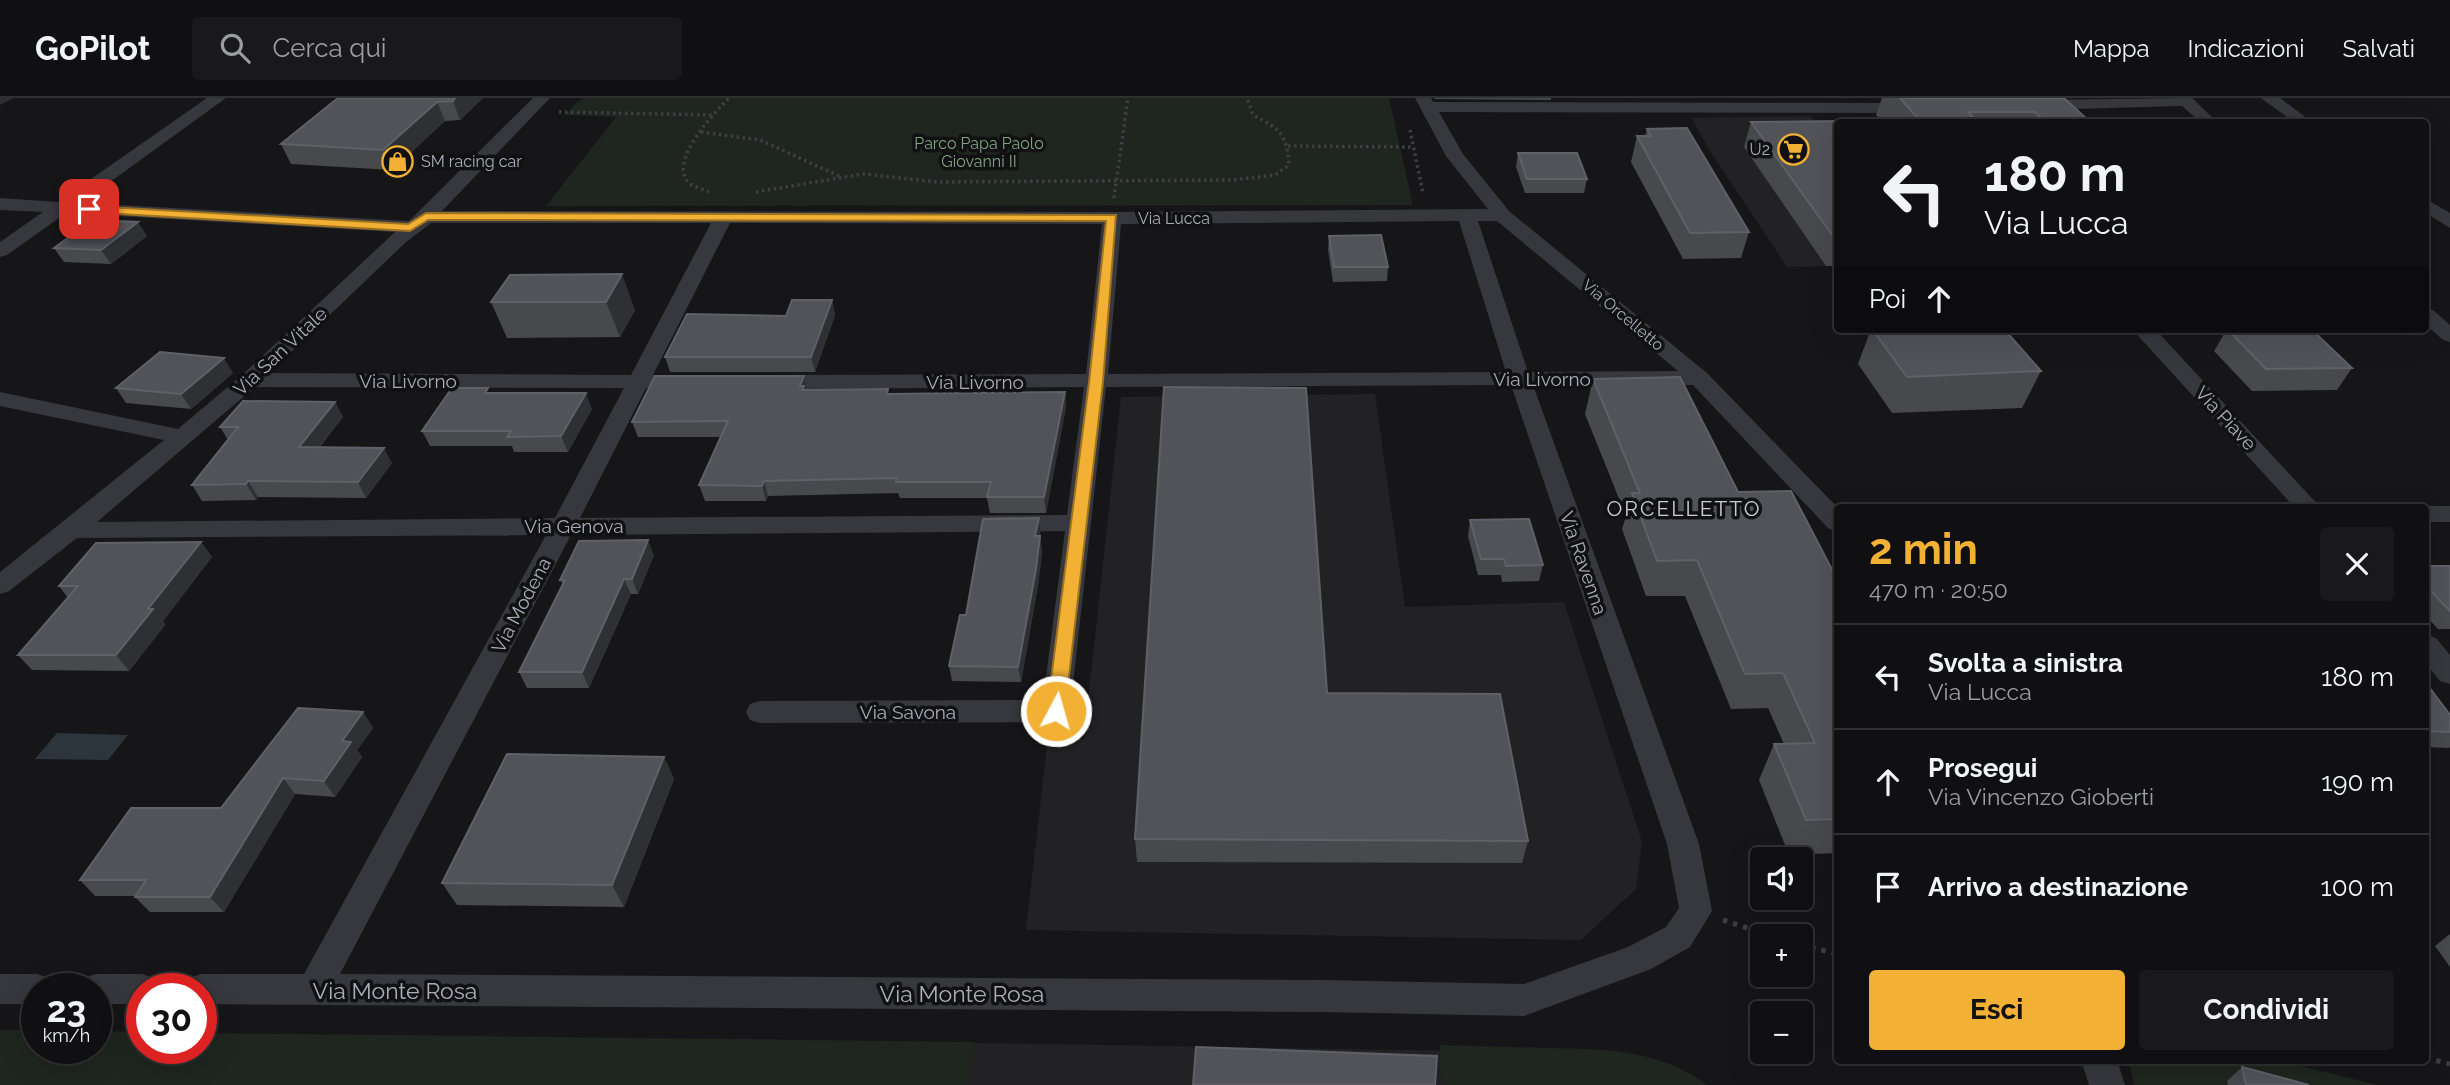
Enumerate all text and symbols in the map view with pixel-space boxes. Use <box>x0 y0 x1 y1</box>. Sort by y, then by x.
search box <box>192 17 682 80</box>
text: GoPilot <box>35 29 150 68</box>
icon: search <box>216 29 254 67</box>
text: Cerca qui <box>272 33 387 63</box>
text: Mappa <box>2073 34 2150 63</box>
text: Indicazioni <box>2188 34 2305 63</box>
text: Salvati <box>2343 34 2415 63</box>
supermarket icon: U2 <box>1776 132 1810 166</box>
park label: Parco Papa Paolo Giovanni II <box>914 134 1044 171</box>
place label: U2 <box>1750 140 1770 159</box>
shop icon: SM racing car <box>381 144 415 178</box>
text: 180 m <box>1984 145 2125 202</box>
icon: left <box>1869 147 1960 238</box>
place label: SM racing car <box>421 152 522 171</box>
pin <box>59 179 119 239</box>
icon: arrive <box>70 190 108 228</box>
text: Via Lucca <box>1984 204 2128 241</box>
street label: Via Lucca <box>1138 209 1210 228</box>
street label: Via Orcelletto <box>1578 275 1668 355</box>
icon: ahead <box>1920 280 1958 318</box>
text: Poi <box>1869 284 1906 314</box>
street label: Via San Vitale <box>229 302 331 400</box>
street label: Via Livorno <box>1493 368 1591 390</box>
street label: Via Livorno <box>359 370 457 392</box>
street label: Via Livorno <box>926 371 1024 393</box>
street label: Via Piave <box>2191 382 2261 454</box>
district label: ORCELLETTO <box>1607 496 1761 521</box>
street label: Via Ravenna <box>1556 508 1612 618</box>
street label: Via Genova <box>524 515 624 537</box>
text: 2 min <box>1869 525 1978 574</box>
button: close <box>2320 527 2394 601</box>
street label: Via Modena <box>487 554 555 656</box>
text: 470 m · 20:50 <box>1869 576 2008 603</box>
text: Svolta a sinistra <box>1928 648 2123 678</box>
icon: left <box>1869 658 1907 696</box>
text: 180 m <box>2321 662 2394 692</box>
position arrow <box>1019 674 1093 748</box>
text: Via Lucca <box>1928 678 2032 705</box>
street label: Via Savona <box>860 701 956 723</box>
text: Prosegui <box>1928 753 2037 783</box>
icon: ahead <box>1869 763 1907 801</box>
text: 190 m <box>2321 767 2394 797</box>
text: Via Vincenzo Gioberti <box>1928 783 2154 810</box>
map controls <box>1750 847 1813 1064</box>
button: sound <box>1750 847 1813 910</box>
icon: arrive <box>1869 868 1907 906</box>
text: Arrivo a destinazione <box>1928 872 2188 902</box>
text: 100 m <box>2321 872 2394 902</box>
button: + <box>1750 924 1813 987</box>
button: Esci <box>1869 970 2125 1050</box>
button: Condividi <box>2139 970 2394 1050</box>
speed limit sign: 30 <box>126 973 217 1064</box>
street label: Via Monte Rosa <box>313 977 477 1004</box>
street label: Via Monte Rosa <box>880 980 1044 1007</box>
text: 23 <box>47 989 86 1030</box>
button: − <box>1750 1001 1813 1064</box>
text: km/h <box>43 1025 90 1046</box>

